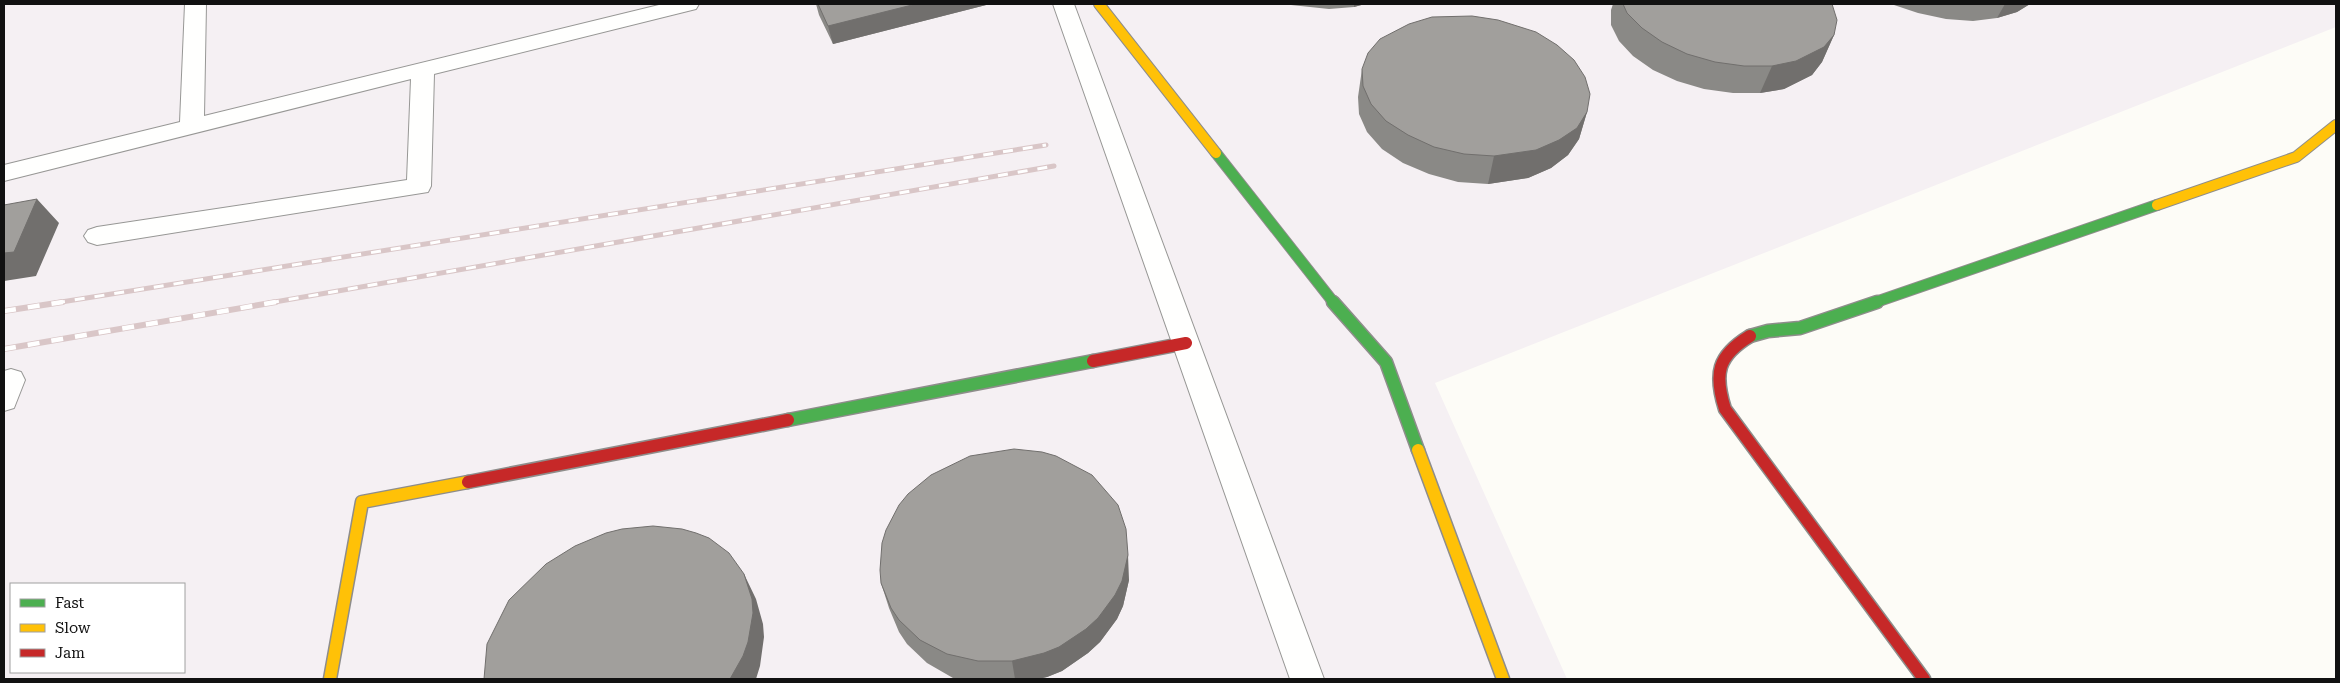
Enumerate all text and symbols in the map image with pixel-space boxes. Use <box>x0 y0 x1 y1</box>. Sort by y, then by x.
legend <box>10 583 185 673</box>
text: Fast <box>55 594 85 612</box>
text: Slow <box>55 619 91 637</box>
text: Jam <box>55 644 85 662</box>

